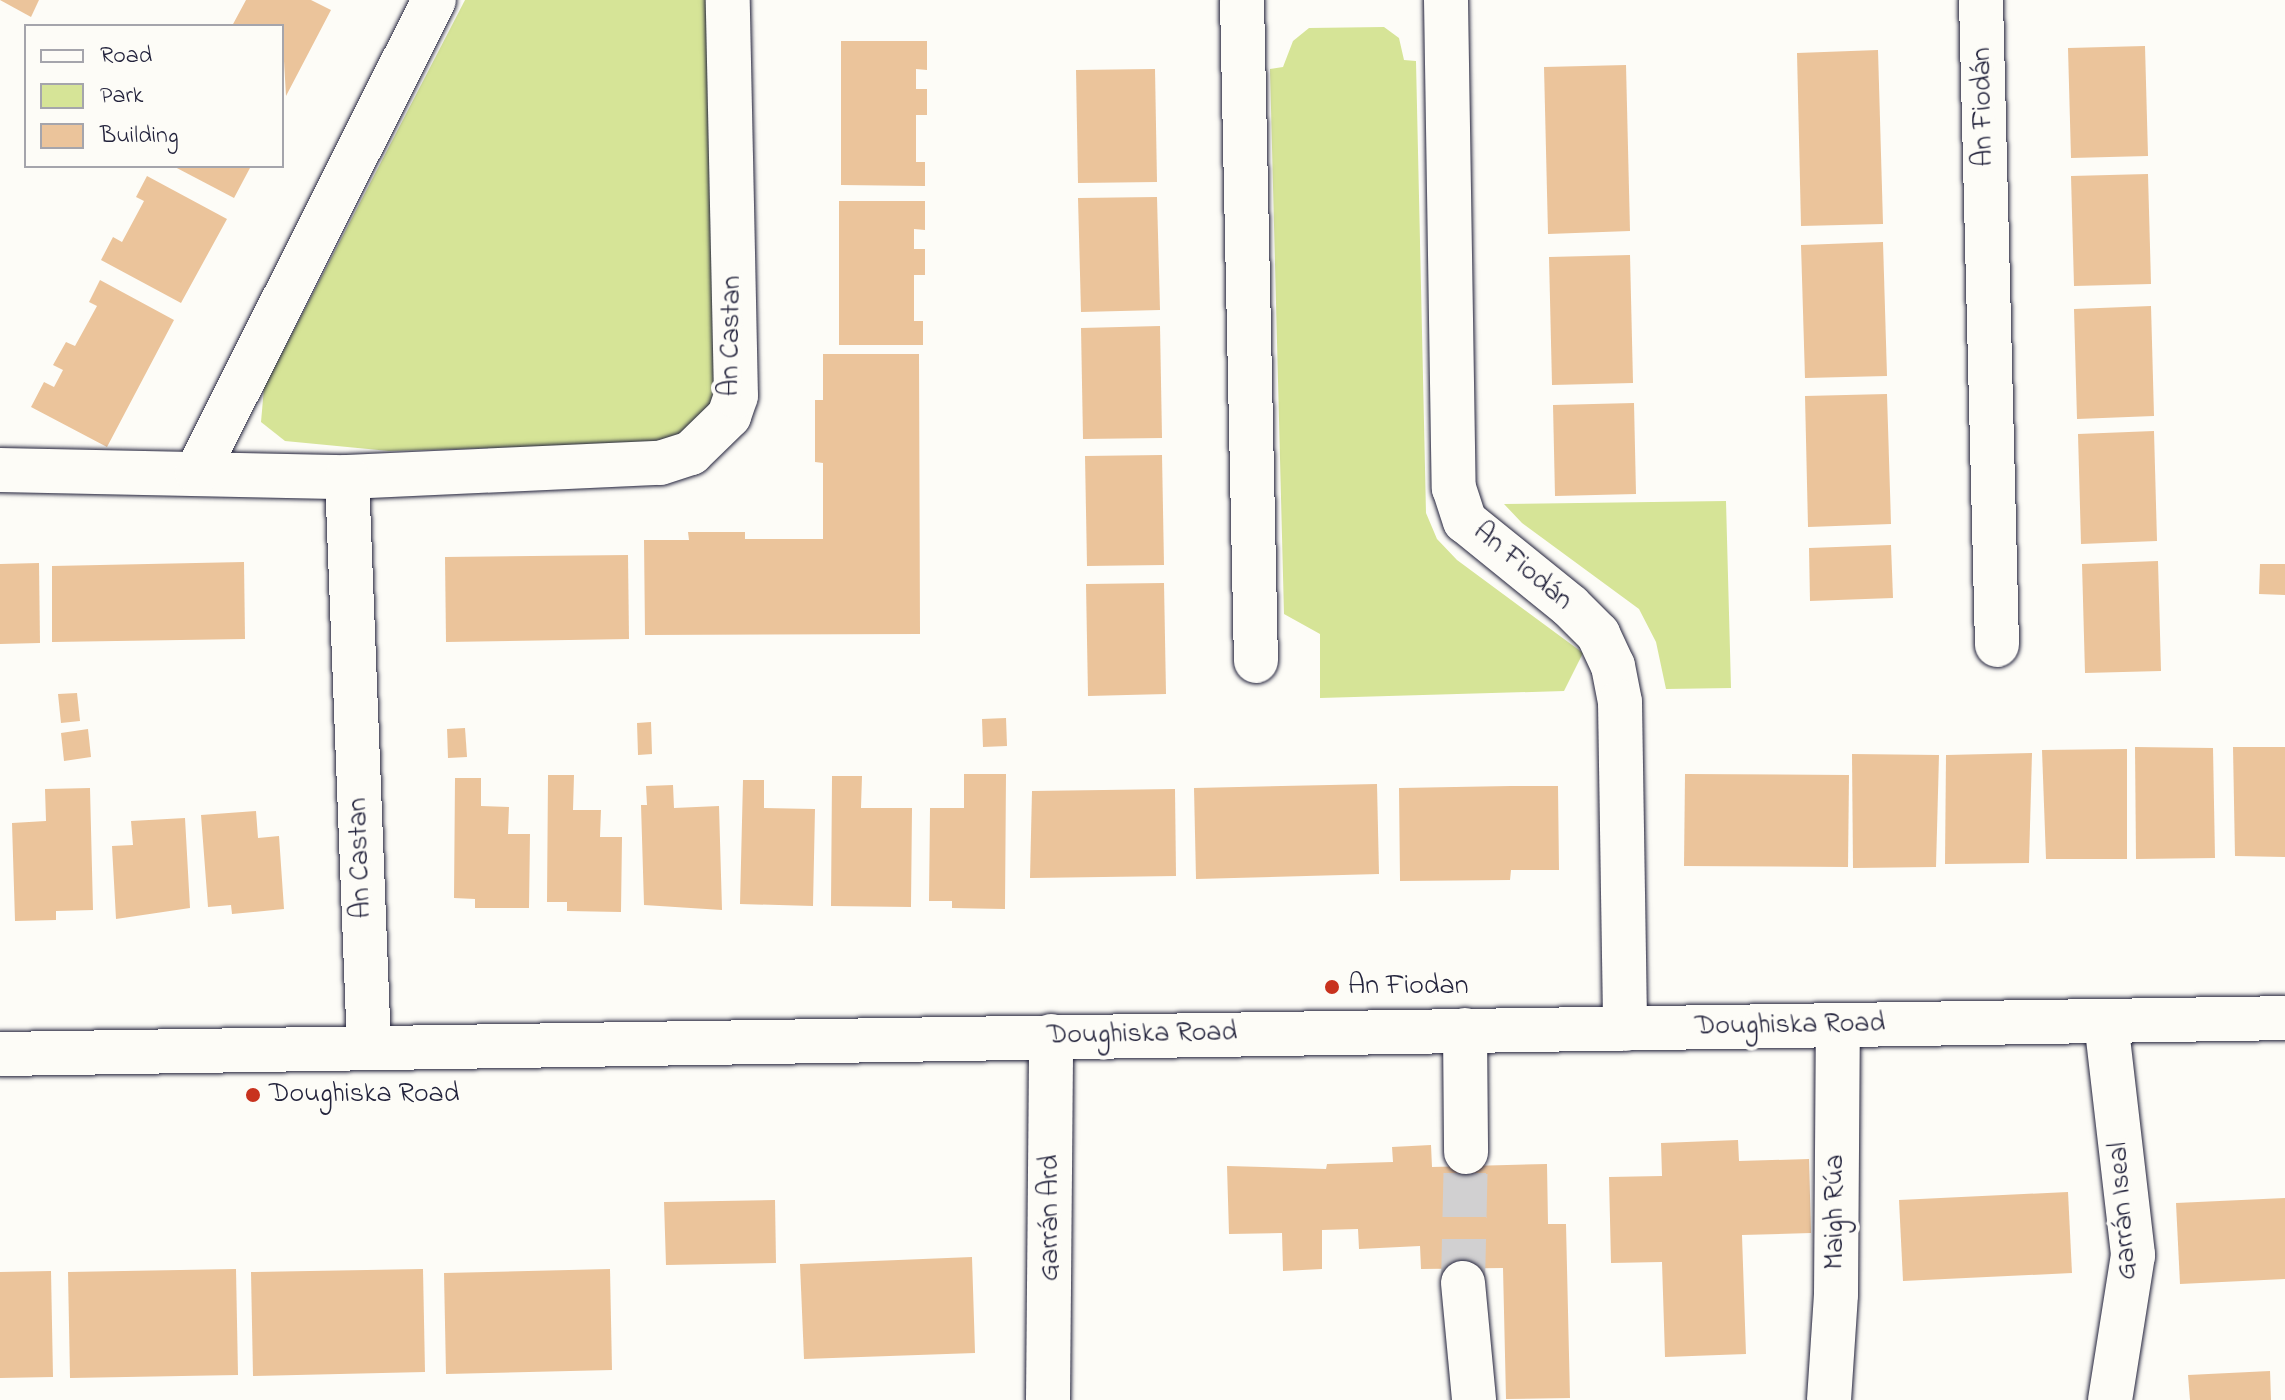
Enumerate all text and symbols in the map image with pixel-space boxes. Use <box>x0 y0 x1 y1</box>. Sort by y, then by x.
legend <box>24 24 284 168</box>
text: Road <box>100 39 152 74</box>
street label: An Fiodán <box>1966 47 2002 167</box>
text: Park <box>100 79 143 114</box>
text: Building <box>100 119 179 154</box>
street label: An Castan <box>714 275 750 397</box>
street label: An Fiodán <box>1465 516 1579 618</box>
street label: An Castan <box>342 797 380 919</box>
place label: An Fiodan <box>1348 970 1468 1004</box>
marker: An Fiodan <box>1323 978 1341 996</box>
street label: Doughiska Road <box>1695 1008 1885 1044</box>
street label: Doughiska Road <box>1047 1017 1237 1053</box>
place label: Doughiska Road <box>269 1078 459 1112</box>
marker: Doughiska Road <box>244 1086 262 1104</box>
street label: Garrán Iseal <box>2102 1141 2146 1281</box>
street label: Maigh Rúa <box>1819 1154 1853 1270</box>
street label: Garrán Ard <box>1034 1155 1068 1281</box>

